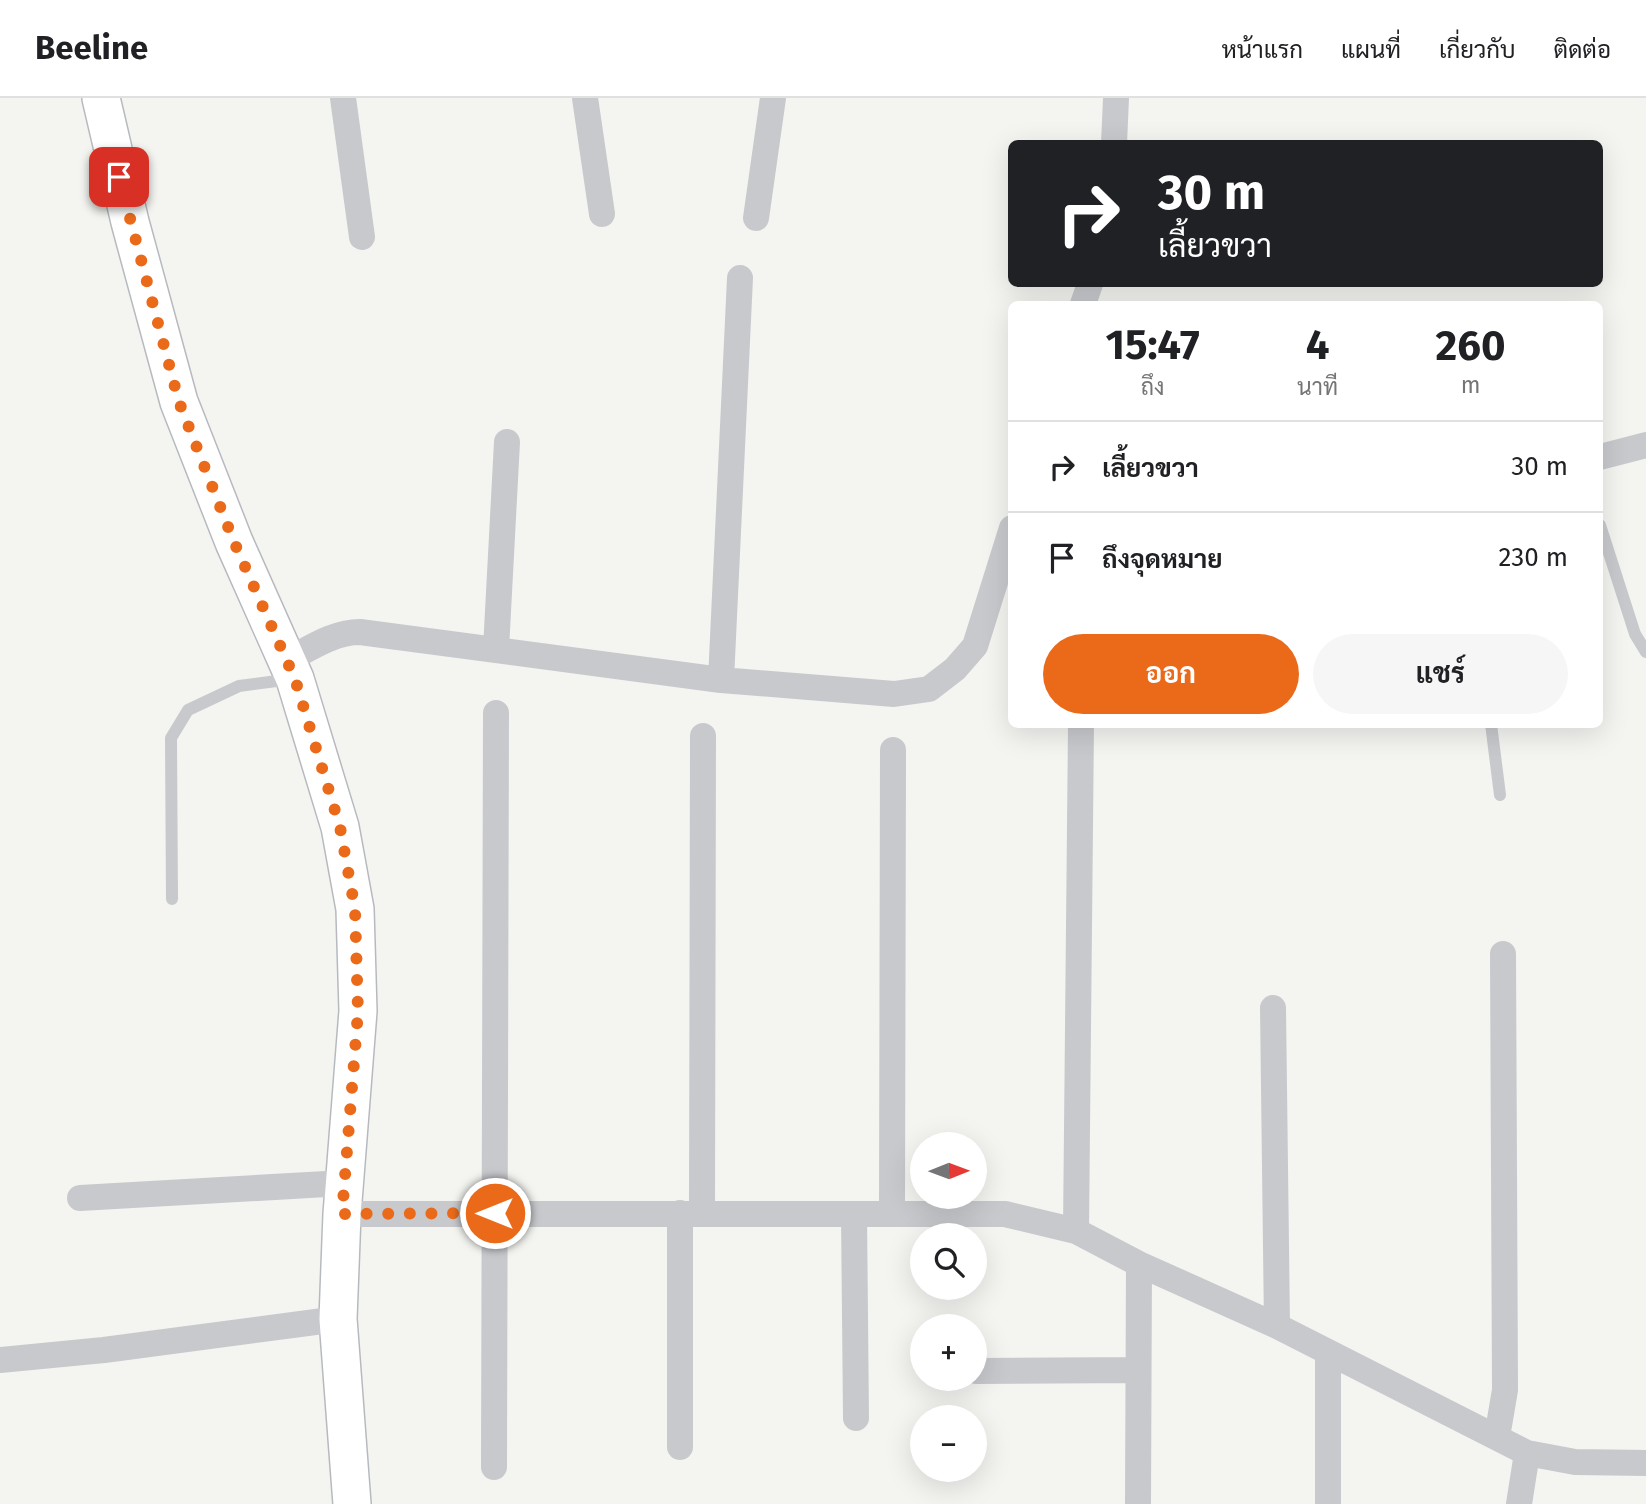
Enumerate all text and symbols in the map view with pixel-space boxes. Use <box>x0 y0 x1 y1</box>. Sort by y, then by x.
text: Beeline <box>35 28 148 68</box>
text: หน้าแรก <box>1222 36 1303 64</box>
text: แผนที่ <box>1341 36 1401 64</box>
text: เกี่ยวกับ <box>1439 36 1516 64</box>
text: ติดต่อ <box>1554 36 1611 64</box>
pin <box>89 147 149 207</box>
icon: arrive <box>100 158 138 196</box>
text: 30 m <box>1158 163 1265 222</box>
icon: right <box>1043 168 1134 259</box>
text: เลี้ยวขวา <box>1158 227 1272 265</box>
text: 15:47 <box>1106 320 1200 370</box>
text: 4 <box>1306 320 1329 370</box>
text: 260 <box>1436 321 1506 371</box>
text: m <box>1461 371 1480 399</box>
text: ถึง <box>1141 373 1164 401</box>
text: นาที <box>1297 373 1338 401</box>
icon: right <box>1043 448 1081 486</box>
text: 30 m <box>1511 451 1568 482</box>
text: เลี้ยวขวา <box>1102 453 1199 484</box>
icon: arrive <box>1043 539 1081 577</box>
text: 230 m <box>1499 542 1568 573</box>
text: ถึงจุดหมาย <box>1102 544 1223 575</box>
button: ออก <box>1043 634 1299 714</box>
button: แชร์ <box>1313 634 1568 714</box>
north arrow <box>910 1132 987 1209</box>
map controls <box>910 1132 987 1482</box>
position arrow <box>458 1176 532 1250</box>
button: search <box>910 1223 987 1300</box>
button: + <box>910 1314 987 1391</box>
button: − <box>910 1405 987 1482</box>

